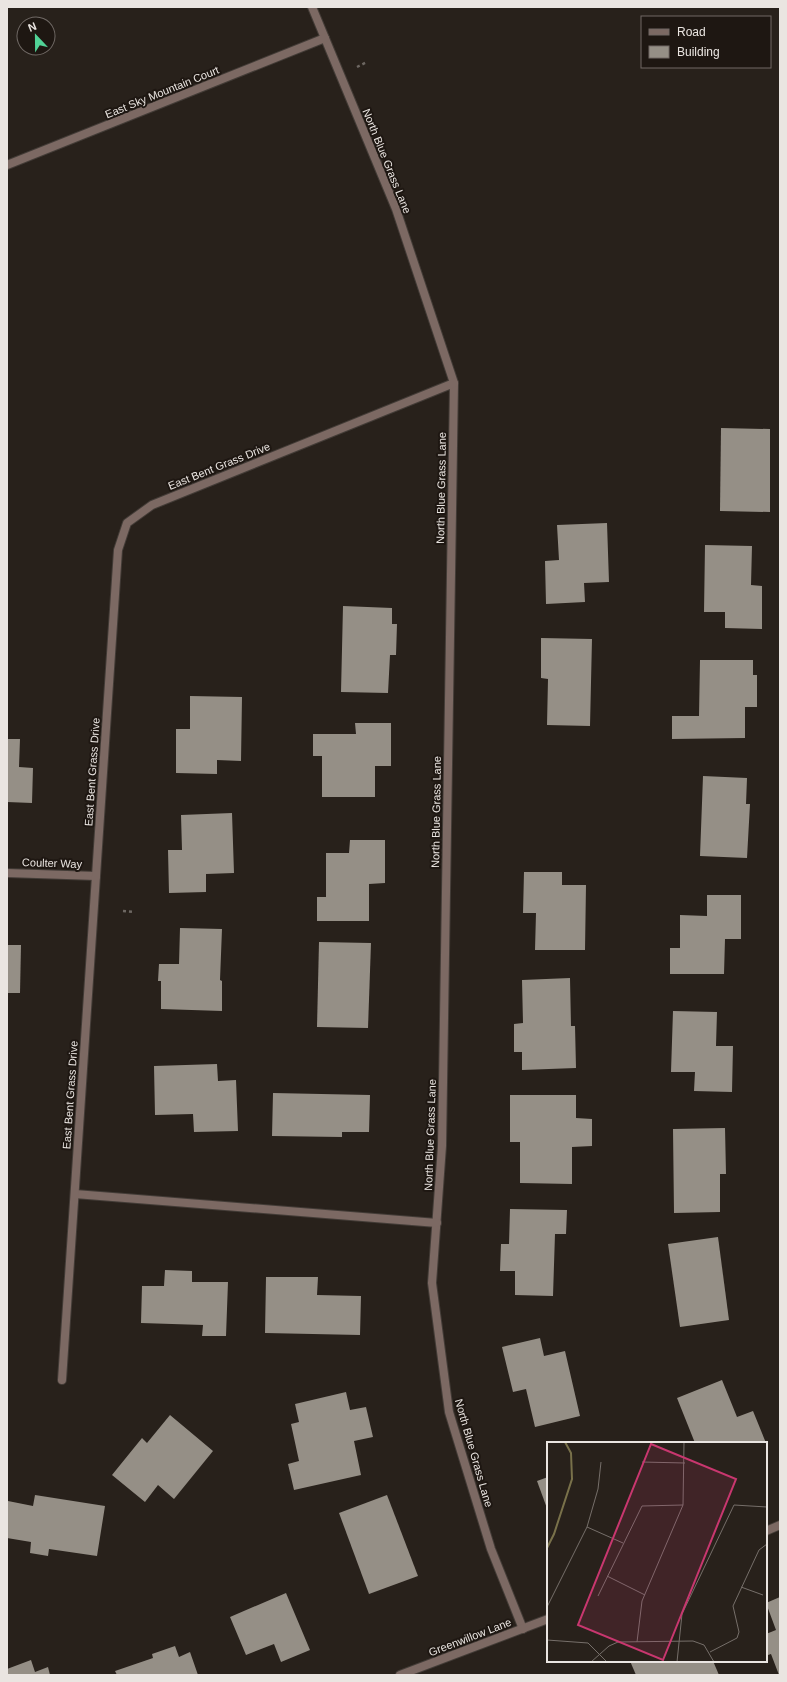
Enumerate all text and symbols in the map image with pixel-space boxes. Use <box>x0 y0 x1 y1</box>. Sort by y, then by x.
north arrow <box>16 16 56 56</box>
legend <box>641 16 771 68</box>
text: N <box>26 20 38 34</box>
text: Road <box>677 25 706 39</box>
text: Building <box>677 45 720 59</box>
street label: East Sky Mountain Court <box>103 64 221 120</box>
street label: North Blue Grass Lane <box>360 107 414 215</box>
street label: North Blue Grass Lane <box>434 432 448 544</box>
street label: East Bent Grass Drive <box>166 440 272 492</box>
street label: East Bent Grass Drive <box>82 717 102 827</box>
street label: North Blue Grass Lane <box>429 756 443 868</box>
street label: Coulter Way <box>22 856 83 870</box>
street label: East Bent Grass Drive <box>60 1040 80 1150</box>
street label: North Blue Grass Lane <box>422 1079 438 1191</box>
street label: North Blue Grass Lane <box>453 1398 495 1508</box>
inset map <box>547 1442 767 1662</box>
street label: Greenwillow Lane <box>427 1616 513 1658</box>

